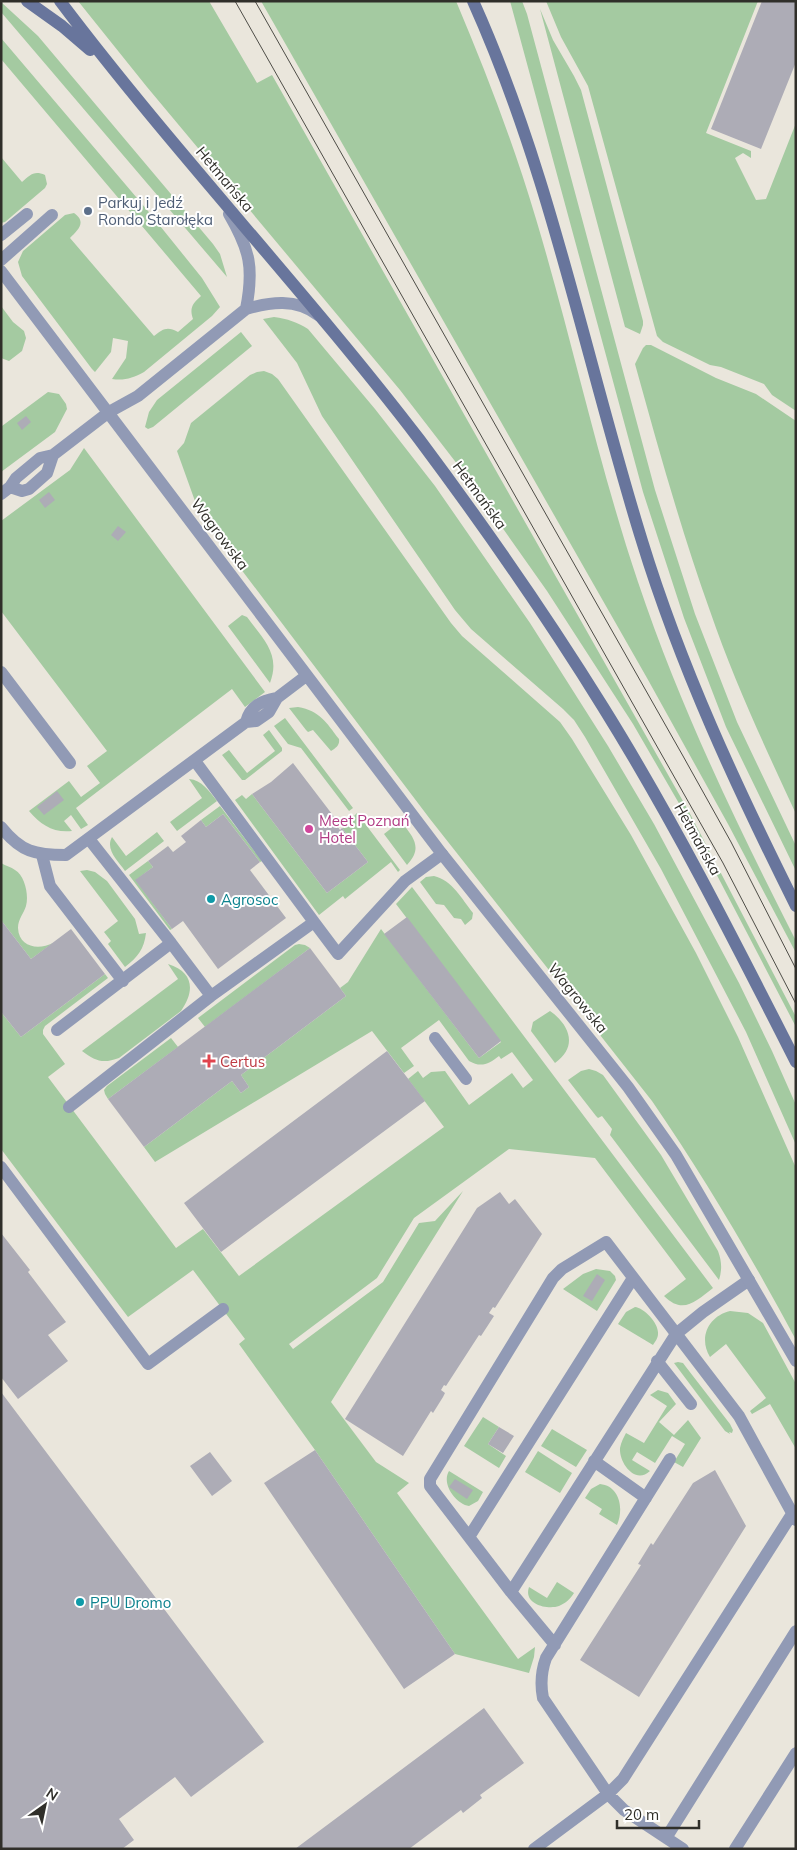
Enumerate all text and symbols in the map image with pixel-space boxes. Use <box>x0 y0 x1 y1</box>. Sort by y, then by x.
street label: Hetmańska <box>192 142 258 216</box>
place label: Parkuj i Jedź Rondo Starołęka <box>98 193 213 229</box>
marker: Parkuj i Jedź Rondo Starołęka <box>82 205 94 217</box>
street label: Hetmańska <box>449 457 511 533</box>
street label: Wagrowska <box>187 494 253 574</box>
street label: Hetmańska <box>670 799 726 879</box>
place label: Meet Poznań Hotel <box>319 811 410 847</box>
marker: Meet Poznań Hotel <box>303 823 315 835</box>
place label: Agrosoc <box>221 890 278 909</box>
marker: Agrosoc <box>205 893 217 905</box>
street label: Wagrowska <box>544 959 612 1037</box>
place label: Certus <box>220 1052 265 1071</box>
marker: Certus <box>202 1054 216 1068</box>
place label: PPU Dromo <box>90 1593 171 1612</box>
marker: PPU Dromo <box>74 1596 86 1608</box>
north arrow <box>20 1780 70 1830</box>
text: N <box>43 1784 61 1805</box>
scale bar <box>617 1798 700 1830</box>
text: 20 m <box>624 1805 659 1824</box>

